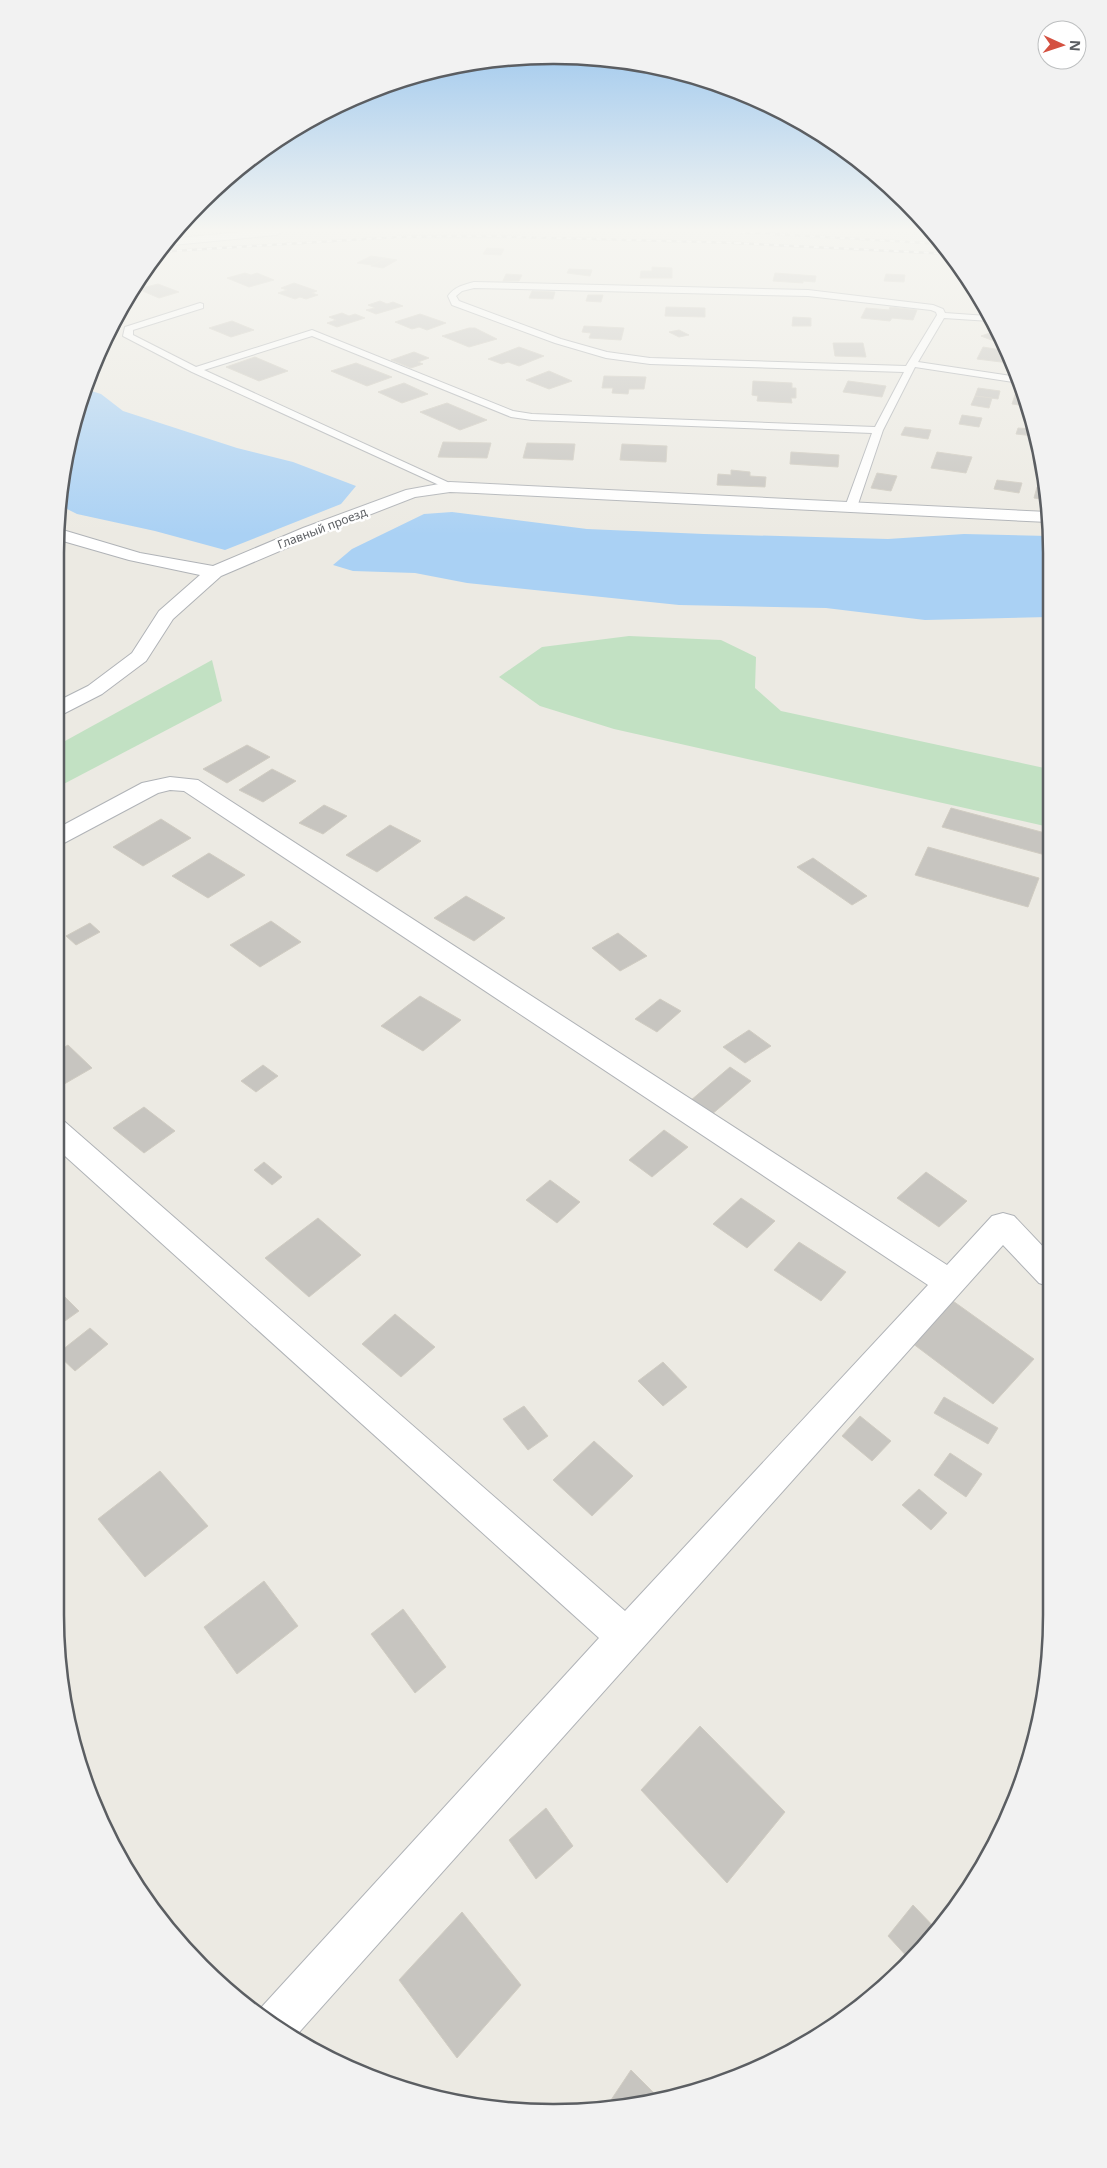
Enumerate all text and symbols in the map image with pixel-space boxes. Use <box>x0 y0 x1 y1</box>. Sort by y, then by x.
north arrow <box>1037 20 1087 70</box>
text: N <box>1066 40 1085 52</box>
street label: Главный проезд <box>275 503 370 553</box>

